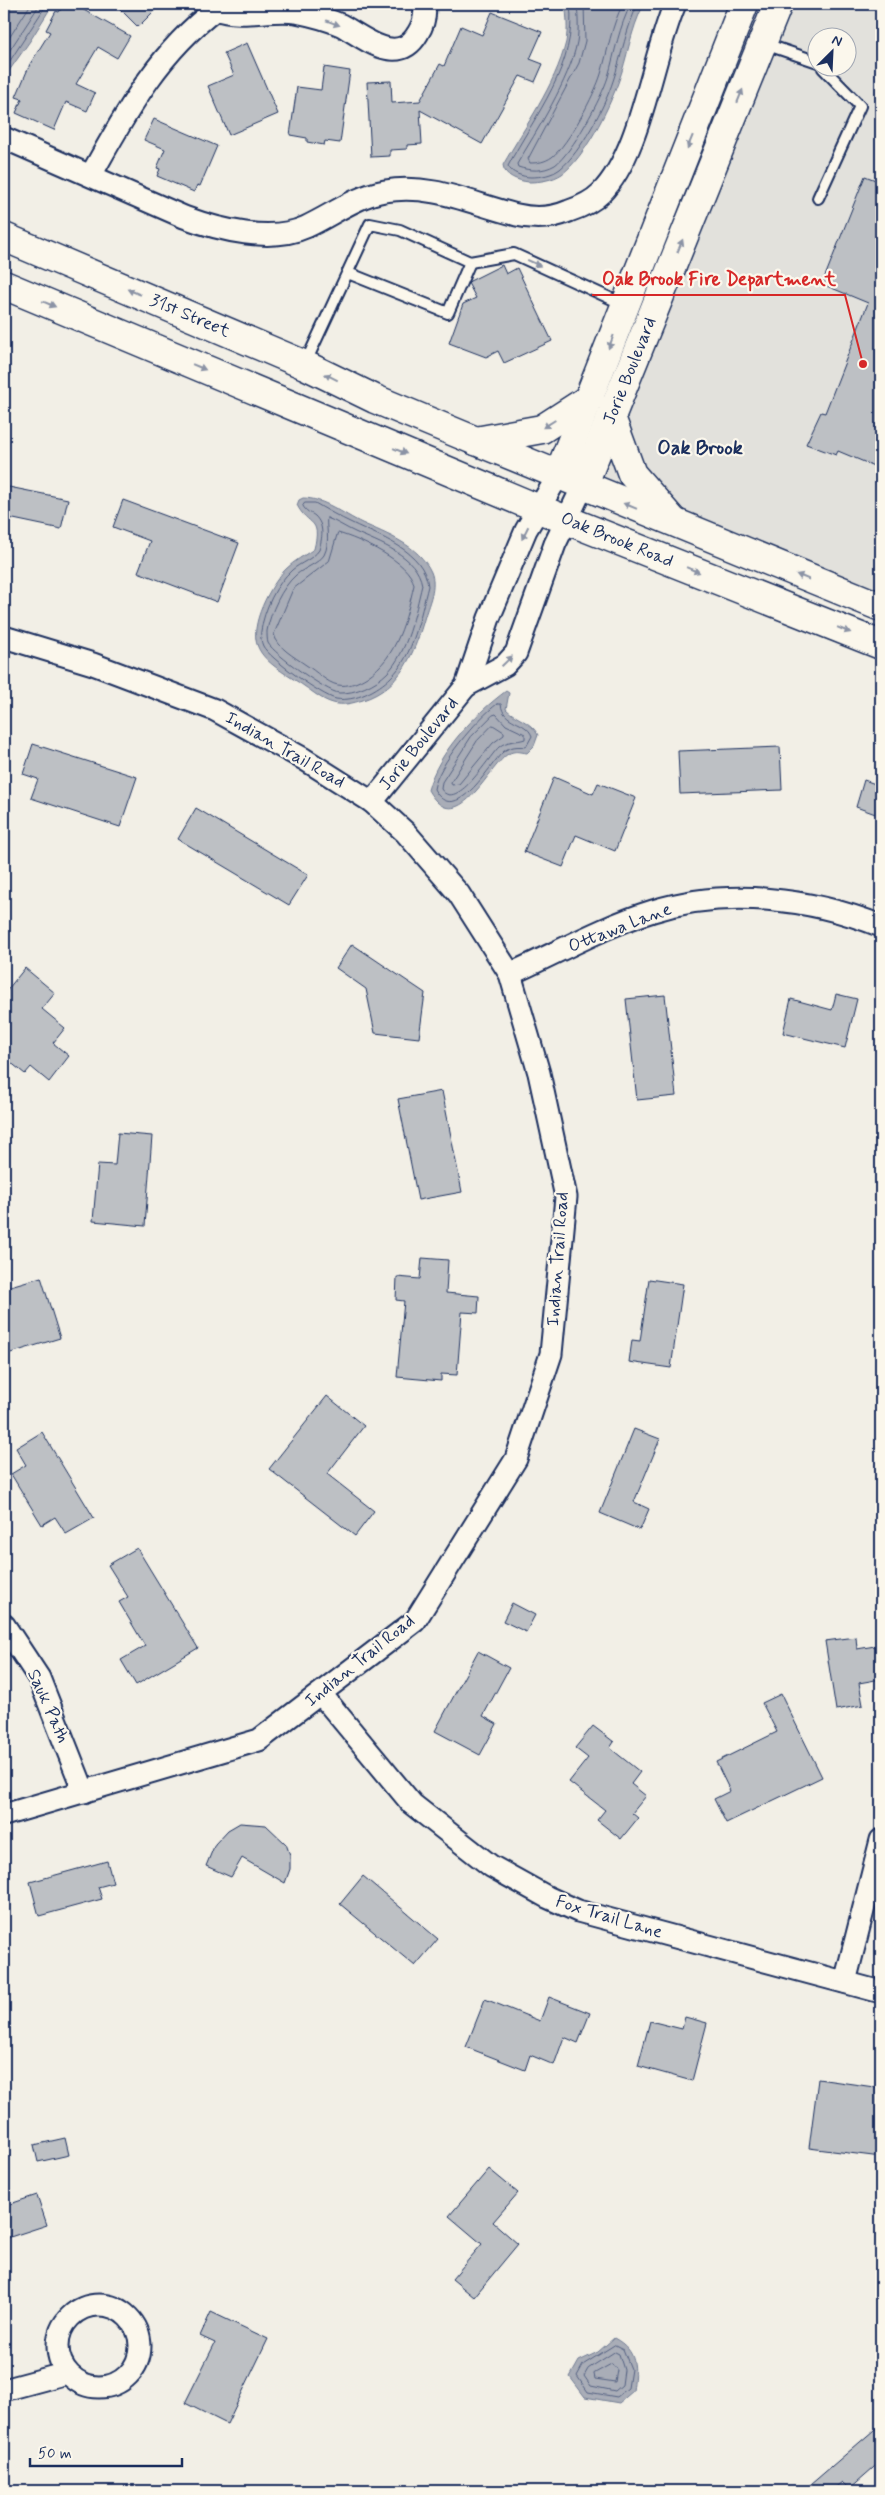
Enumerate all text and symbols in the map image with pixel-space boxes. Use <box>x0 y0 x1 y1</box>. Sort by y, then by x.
one-way arrow <box>325 19 340 27</box>
north arrow <box>808 28 858 78</box>
text: N <box>829 31 845 51</box>
one-way arrow <box>737 88 745 103</box>
one-way arrow <box>686 135 694 150</box>
one-way arrow <box>676 239 684 254</box>
one-way arrow <box>526 259 541 267</box>
callout: Oak Brook Fire Department <box>592 261 845 295</box>
text: Oak Brook Fire Department <box>602 267 837 292</box>
one-way arrow <box>126 288 141 296</box>
street label: 31st Street <box>146 288 234 344</box>
one-way arrow <box>42 300 57 308</box>
street label: Jorie Boulevard <box>598 314 662 428</box>
one-way arrow <box>607 335 615 350</box>
one-way arrow <box>192 363 207 371</box>
one-way arrow <box>324 373 338 381</box>
one-way arrow <box>542 420 555 429</box>
district label: Oak Brook <box>657 435 743 462</box>
one-way arrow <box>392 448 407 455</box>
one-way arrow <box>623 501 637 509</box>
street label: Oak Brook Road <box>557 506 677 574</box>
one-way arrow <box>521 526 529 540</box>
one-way arrow <box>686 566 701 574</box>
one-way arrow <box>796 572 811 580</box>
one-way arrow <box>837 627 851 635</box>
one-way arrow <box>501 655 513 667</box>
street label: Jorie Boulevard <box>374 692 464 796</box>
street label: Indian Trail Road <box>221 706 349 794</box>
street label: Ottawa Lane <box>565 897 675 959</box>
street label: Indian Trail Road <box>541 1191 575 1327</box>
street label: Indian Trail Road <box>300 1609 420 1713</box>
street label: Sauk Path <box>21 1665 75 1747</box>
street label: Fox Trail Lane <box>553 1889 665 1945</box>
scale bar <box>30 2435 182 2467</box>
text: 50 m <box>38 2444 72 2464</box>

